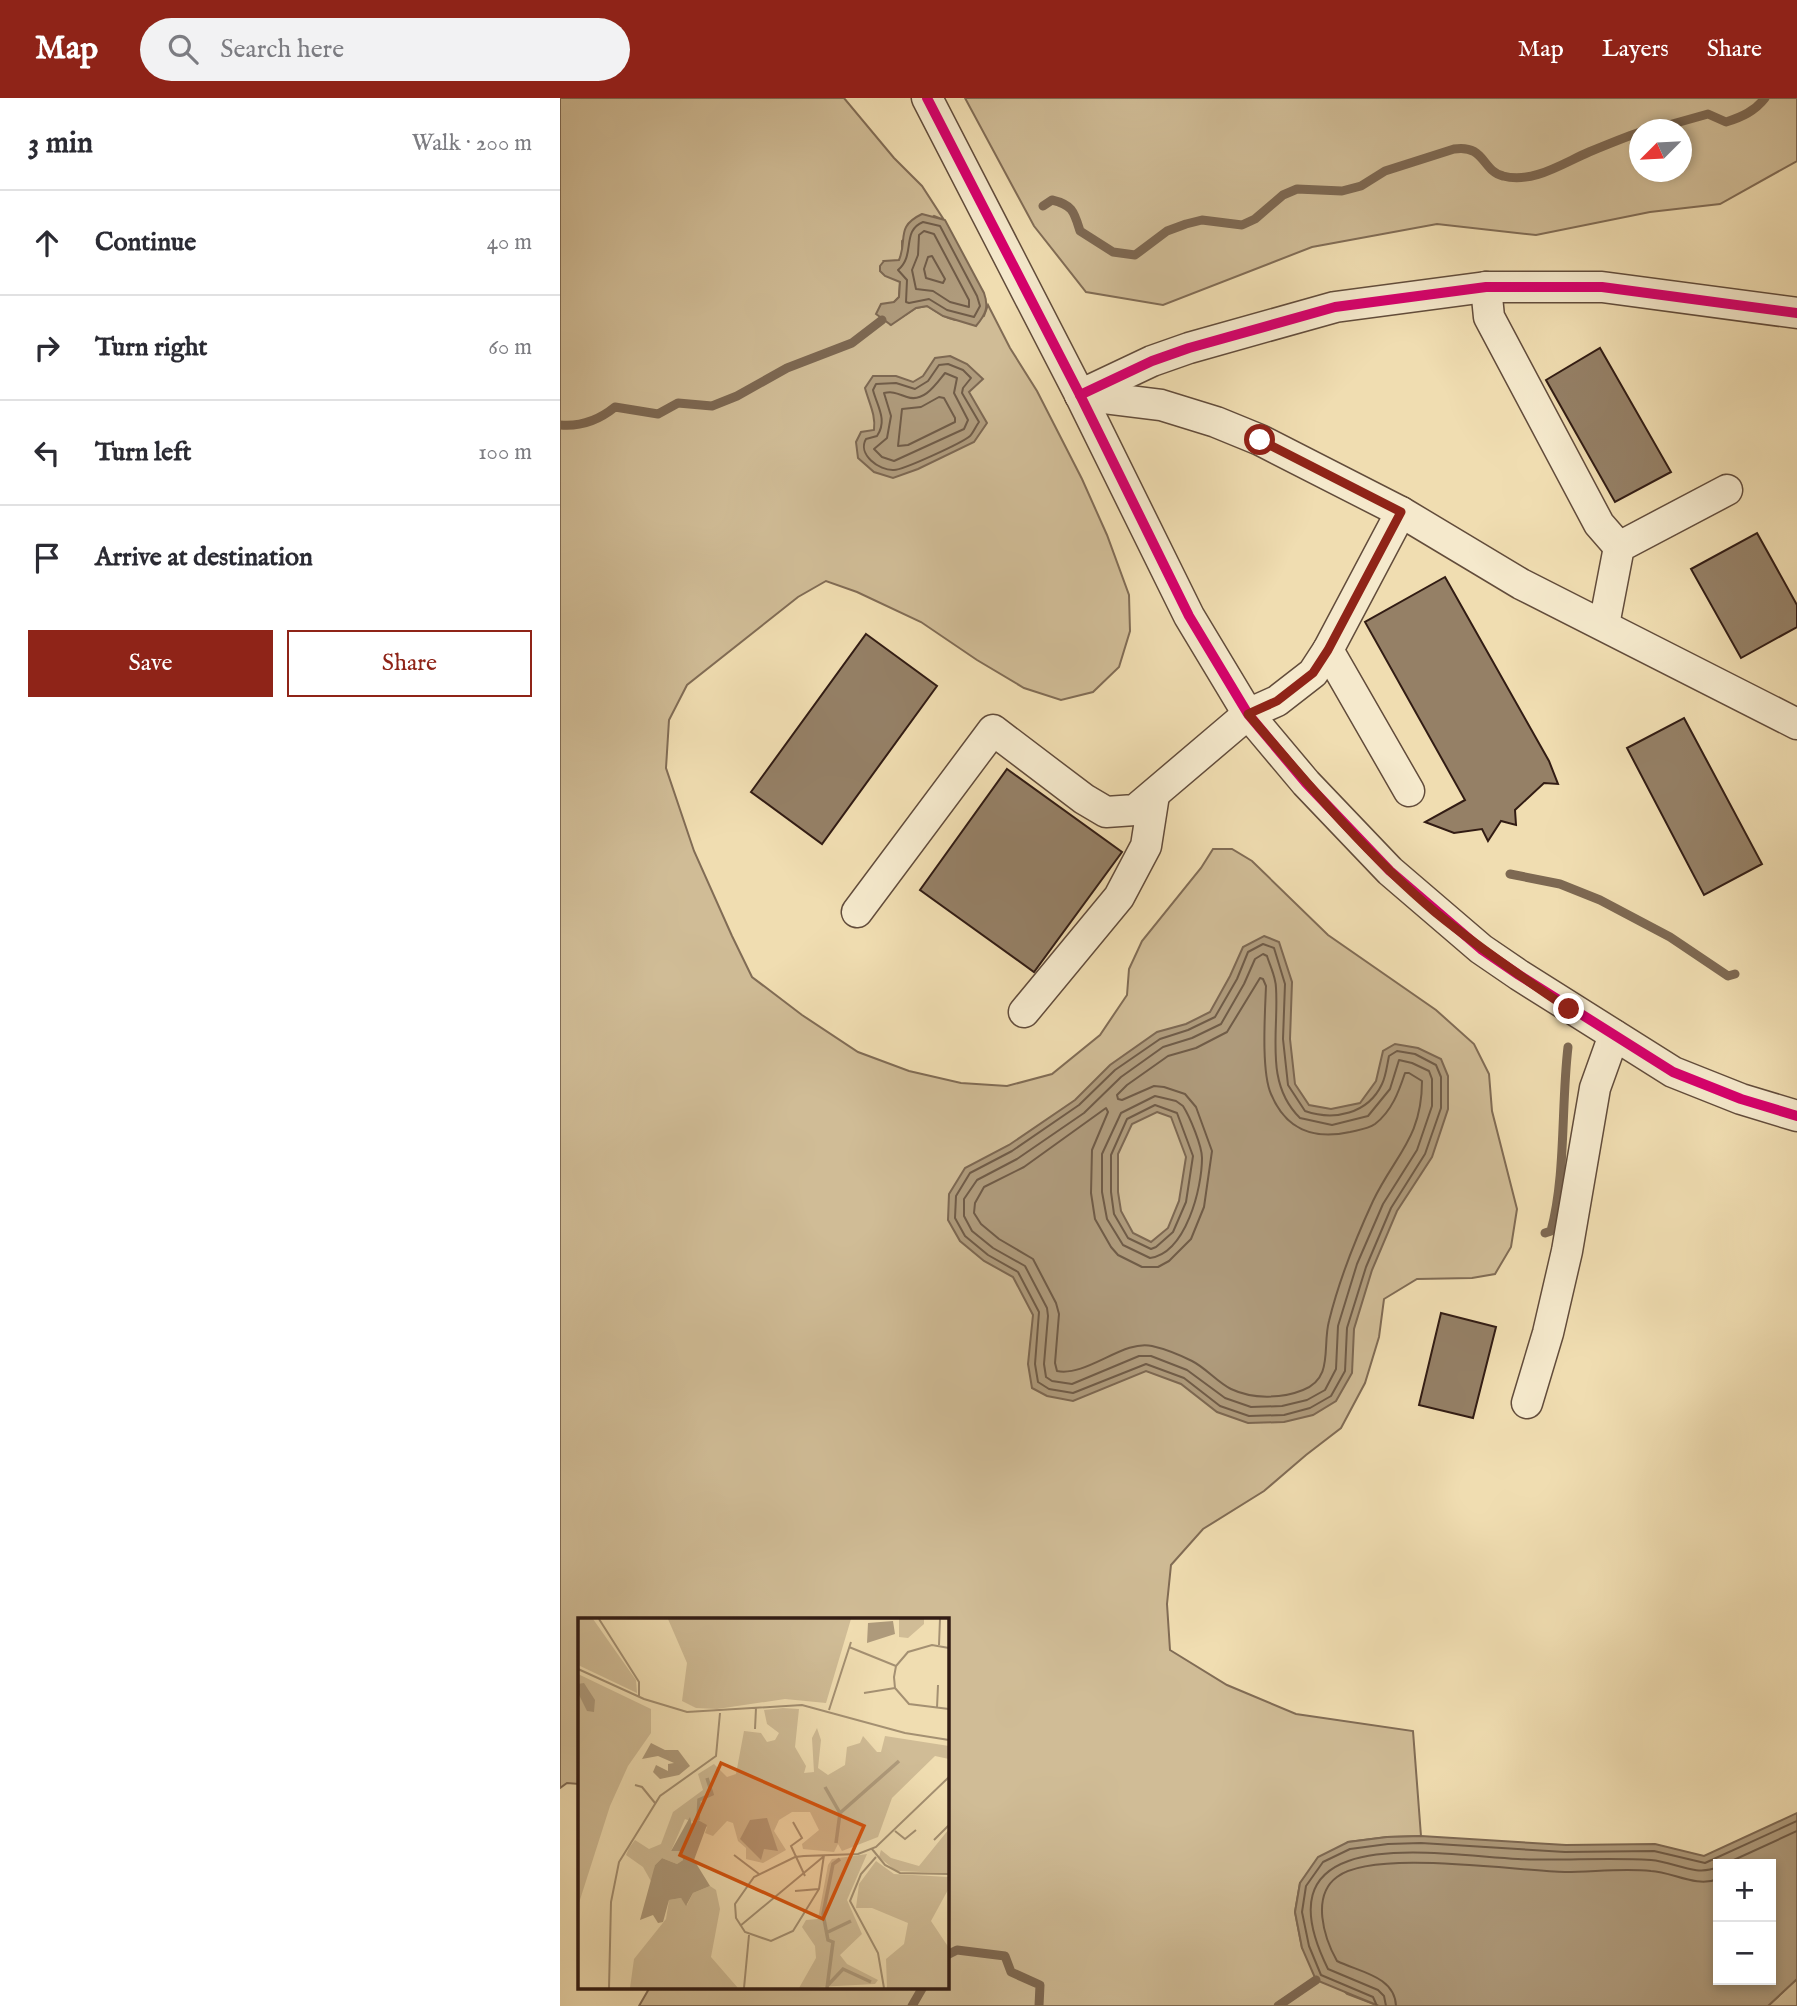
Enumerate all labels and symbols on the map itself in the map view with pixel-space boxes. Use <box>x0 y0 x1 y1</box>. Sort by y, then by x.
north arrow <box>1629 119 1692 182</box>
route start <box>1244 424 1275 455</box>
route end <box>1553 993 1584 1024</box>
inset map <box>578 1618 948 1988</box>

